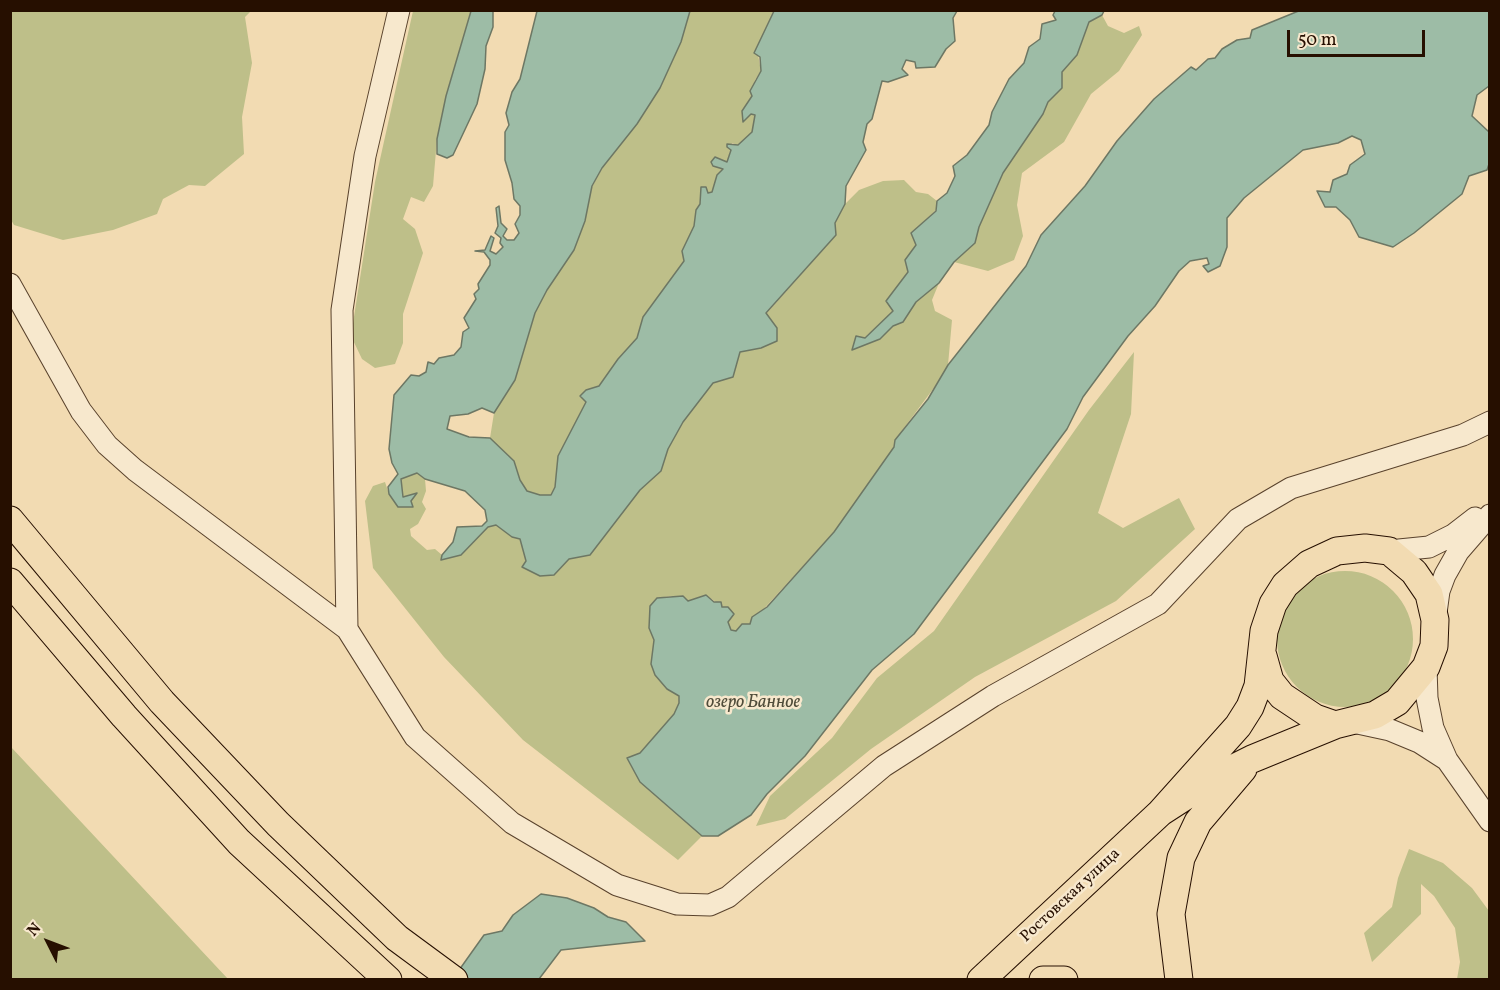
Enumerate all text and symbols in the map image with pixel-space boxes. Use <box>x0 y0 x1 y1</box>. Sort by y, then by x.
scale bar <box>1290 18 1428 56</box>
text: 50 m <box>1298 28 1337 53</box>
water label: озеро Банное <box>706 693 800 715</box>
street label: Ростовская улица <box>1017 845 1125 947</box>
north arrow <box>18 912 78 972</box>
text: N <box>23 918 47 942</box>

